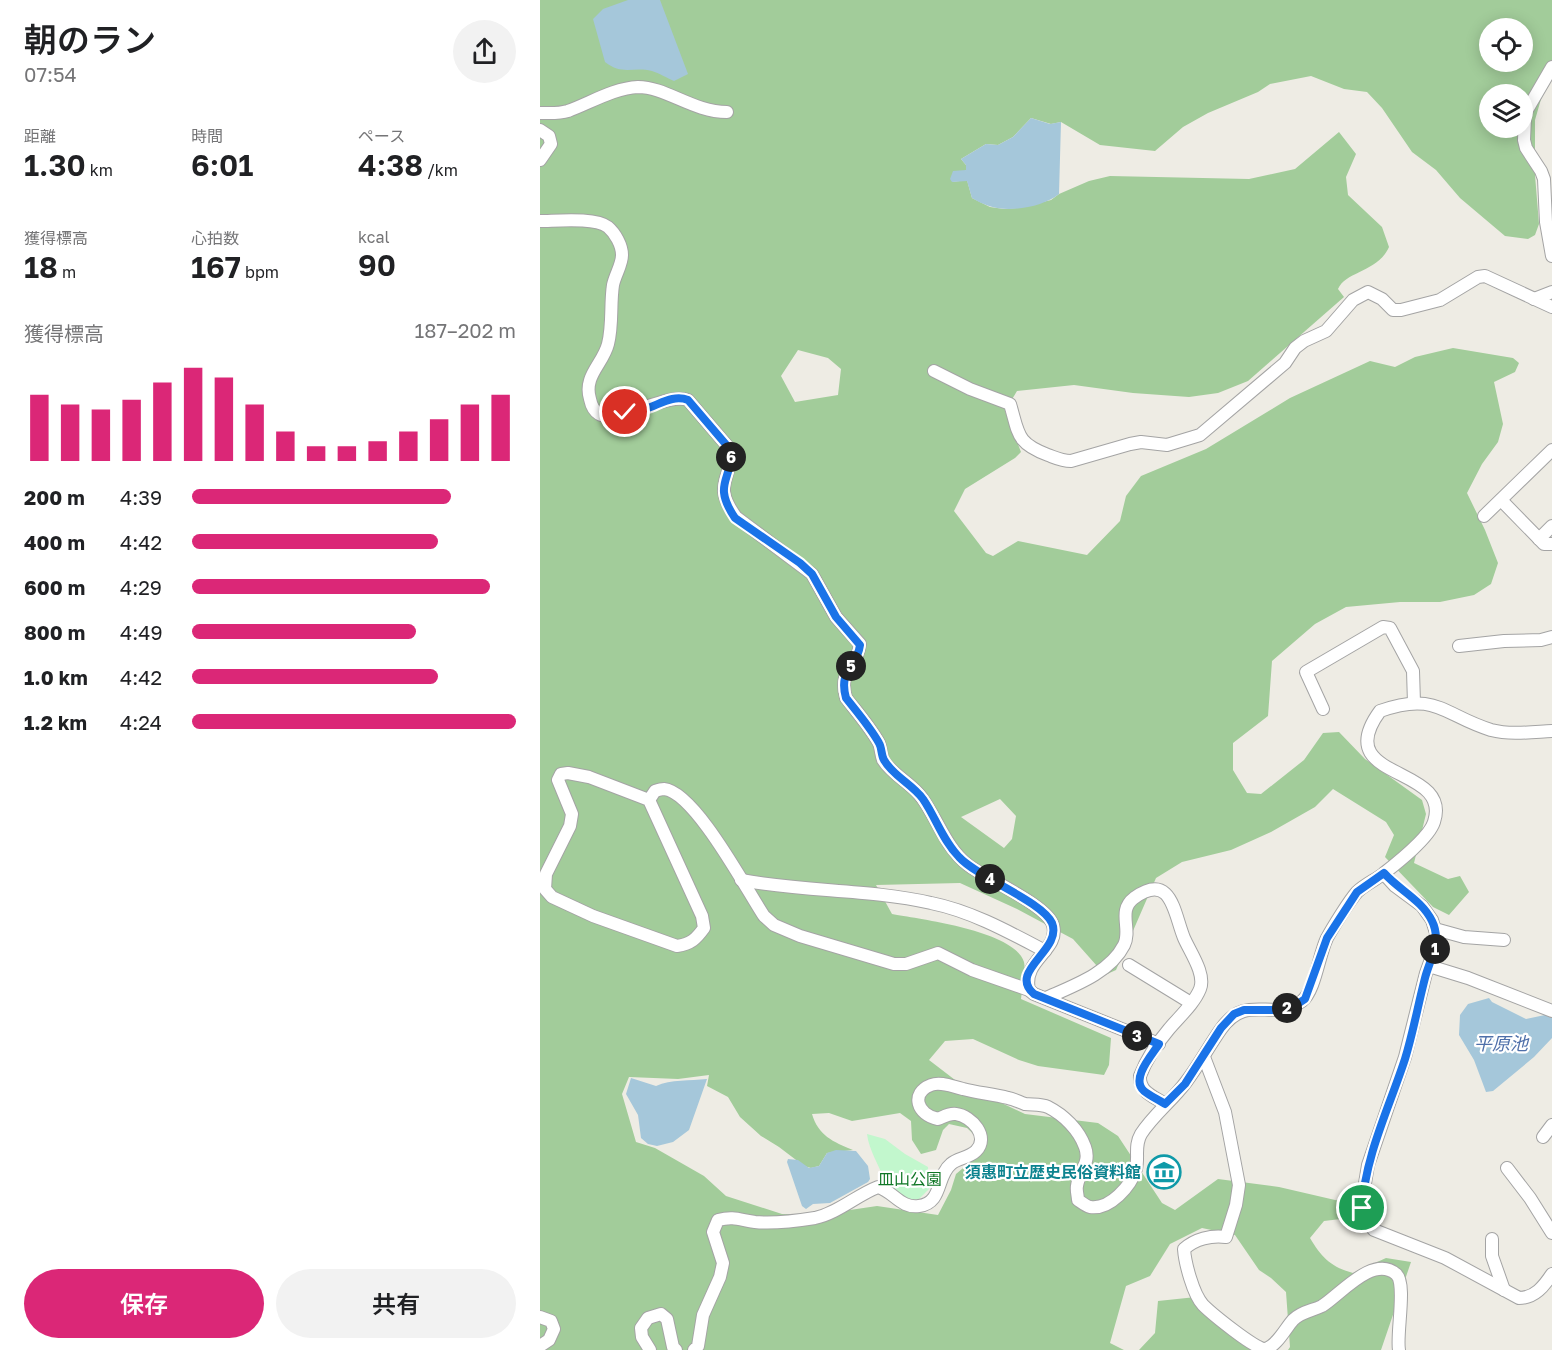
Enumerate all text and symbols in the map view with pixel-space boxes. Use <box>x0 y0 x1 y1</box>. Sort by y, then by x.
map controls <box>1479 18 1533 138</box>
button: locate <box>1479 18 1533 72</box>
text: 朝のラン <box>24 20 156 59</box>
button: share <box>453 20 516 83</box>
text: 07:54 <box>24 62 77 86</box>
button: layers <box>1479 84 1533 138</box>
text: 距離 <box>24 126 56 146</box>
text: 時間 <box>191 126 223 146</box>
text: ペース <box>358 126 405 146</box>
text: 1.30 <box>24 147 86 183</box>
text: 6:01 <box>191 147 253 183</box>
text: 4:38 <box>358 147 423 183</box>
text: km <box>86 160 113 180</box>
text: /km <box>423 160 458 180</box>
text: kcal <box>358 227 390 247</box>
text: 獲得標高 <box>24 228 88 248</box>
text: 心拍数 <box>191 228 239 248</box>
text: 90 <box>358 247 396 283</box>
text: 18 <box>24 249 58 285</box>
text: 167 <box>191 249 241 285</box>
text: m <box>58 262 76 282</box>
text: bpm <box>241 262 279 282</box>
text: 187–202 m <box>415 318 516 342</box>
text: 獲得標高 <box>24 321 104 345</box>
pin <box>599 386 650 437</box>
icon: check <box>608 395 641 428</box>
pin: 6 <box>716 442 746 472</box>
text: 6 <box>726 447 736 467</box>
text: 200 m <box>24 485 85 509</box>
text: 4:39 <box>120 485 162 509</box>
text: 400 m <box>24 530 85 554</box>
text: 4:42 <box>120 530 162 554</box>
text: 600 m <box>24 575 85 599</box>
text: 4:29 <box>120 575 162 599</box>
text: 800 m <box>24 620 85 644</box>
text: 4:49 <box>120 620 163 644</box>
pin: 5 <box>836 651 866 681</box>
text: 5 <box>846 656 856 676</box>
text: 1.0 km <box>24 665 88 689</box>
text: 4:42 <box>120 665 162 689</box>
text: 1.2 km <box>24 710 87 734</box>
text: 4:24 <box>120 710 162 734</box>
pin: 4 <box>975 864 1005 894</box>
text: 4 <box>985 869 995 889</box>
pin: 1 <box>1420 934 1450 964</box>
text: 1 <box>1431 939 1439 959</box>
pin: 2 <box>1272 993 1302 1023</box>
text: 2 <box>1282 998 1292 1018</box>
pin: 3 <box>1122 1021 1152 1051</box>
text: 3 <box>1132 1026 1142 1046</box>
water label: 平原池 <box>1474 1032 1530 1054</box>
museum icon: 須惠町立歴史民俗資料館 <box>1146 1154 1182 1190</box>
place label: 須惠町立歴史民俗資料館 <box>965 1162 1141 1182</box>
park label: 皿山公園 <box>878 1169 942 1189</box>
pin <box>1336 1182 1387 1233</box>
icon: arrive <box>1345 1191 1378 1224</box>
button: 保存 <box>24 1269 264 1338</box>
button: 共有 <box>276 1269 516 1338</box>

